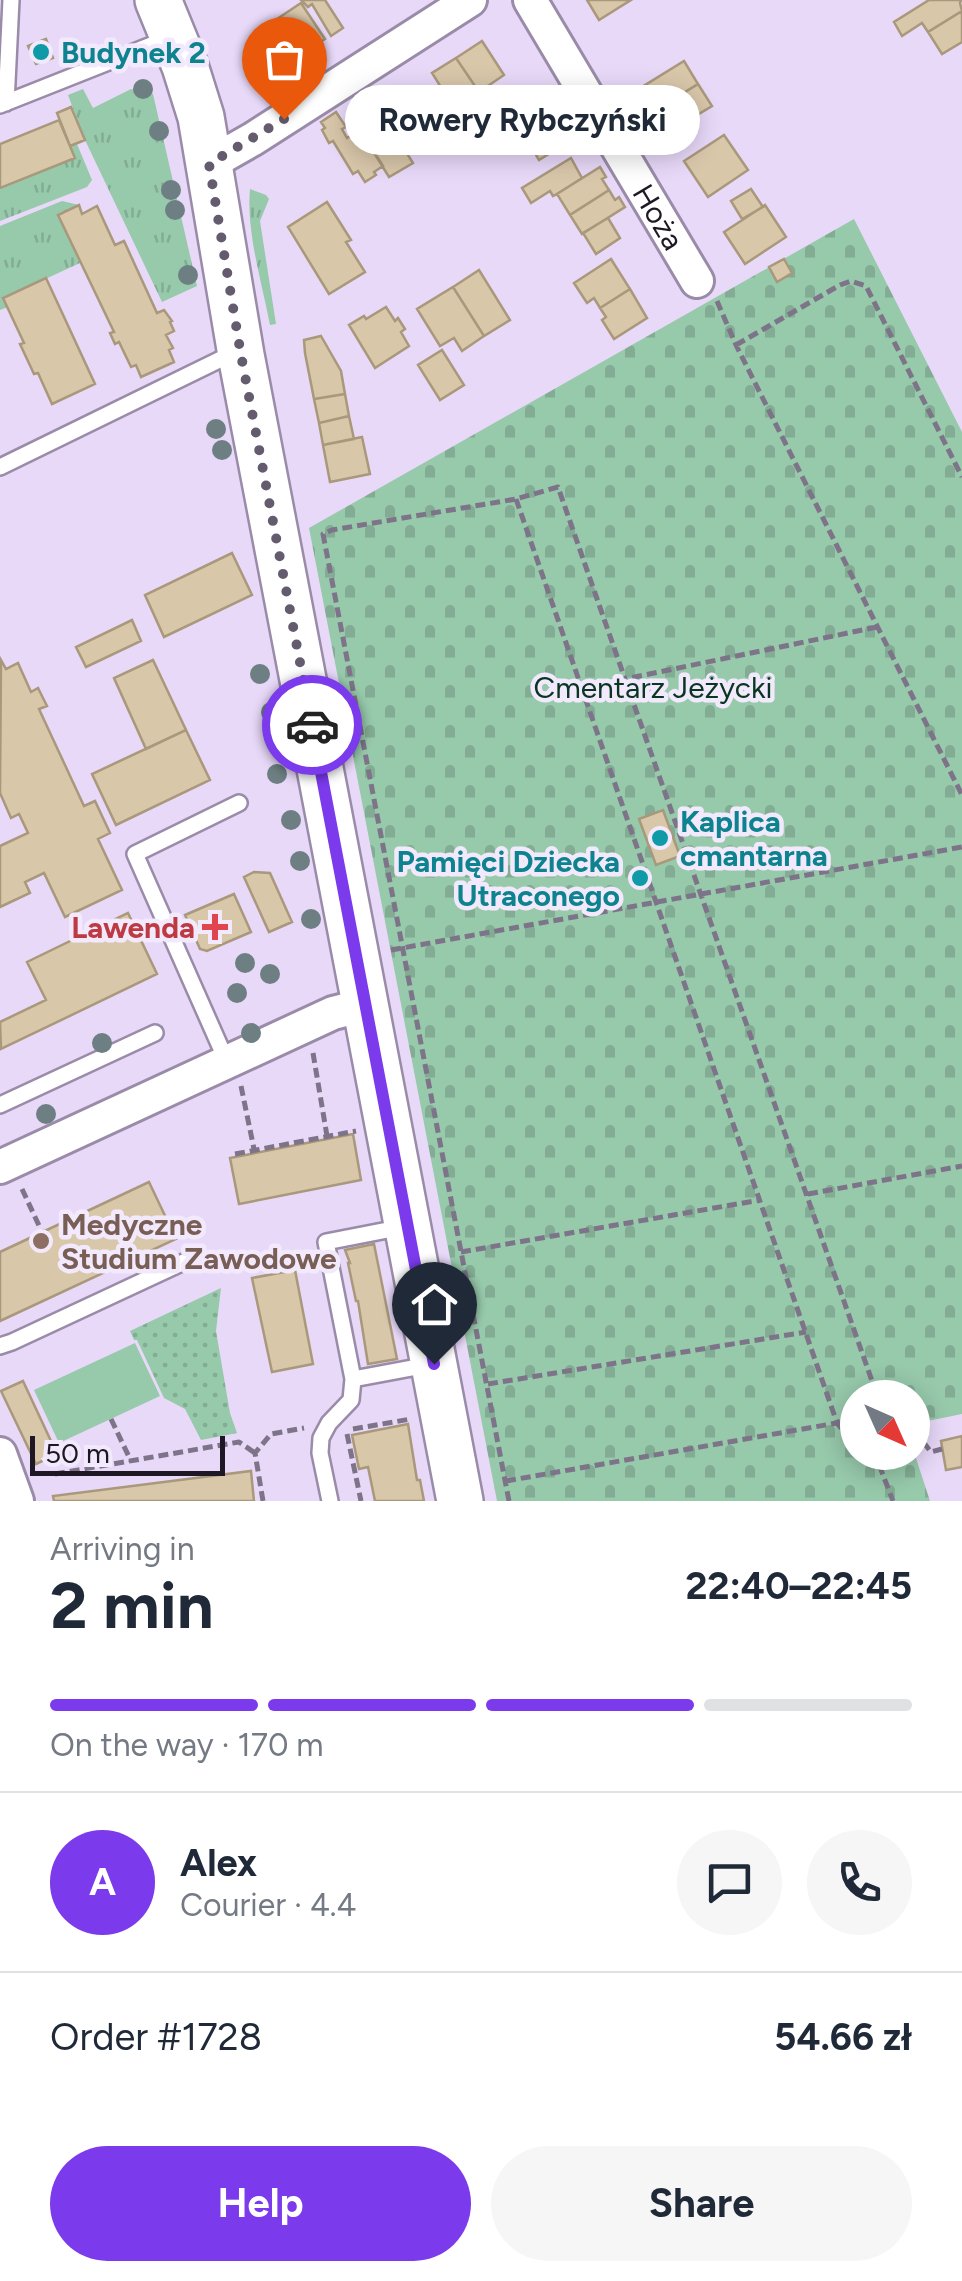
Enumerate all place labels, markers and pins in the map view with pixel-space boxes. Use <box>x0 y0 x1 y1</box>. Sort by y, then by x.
pin <box>242 17 327 120</box>
place label: Budynek 2 <box>61 34 206 71</box>
marker: Budynek 2 <box>30 41 52 63</box>
callout: Rowery Rybczyński <box>344 84 699 154</box>
place label: Kaplica cmantarna <box>680 803 828 874</box>
marker: Kaplica cmantarna <box>649 827 671 849</box>
place label: Pamięci Dziecka Utraconego <box>397 843 620 914</box>
marker: Pamięci Dziecka Utraconego <box>629 867 651 889</box>
place label: Lawenda <box>71 909 195 946</box>
marker: Lawenda <box>204 916 226 938</box>
place label: Medyczne Studium Zawodowe <box>61 1206 337 1277</box>
marker: Medyczne Studium Zawodowe <box>30 1230 52 1252</box>
pin <box>392 1262 477 1365</box>

